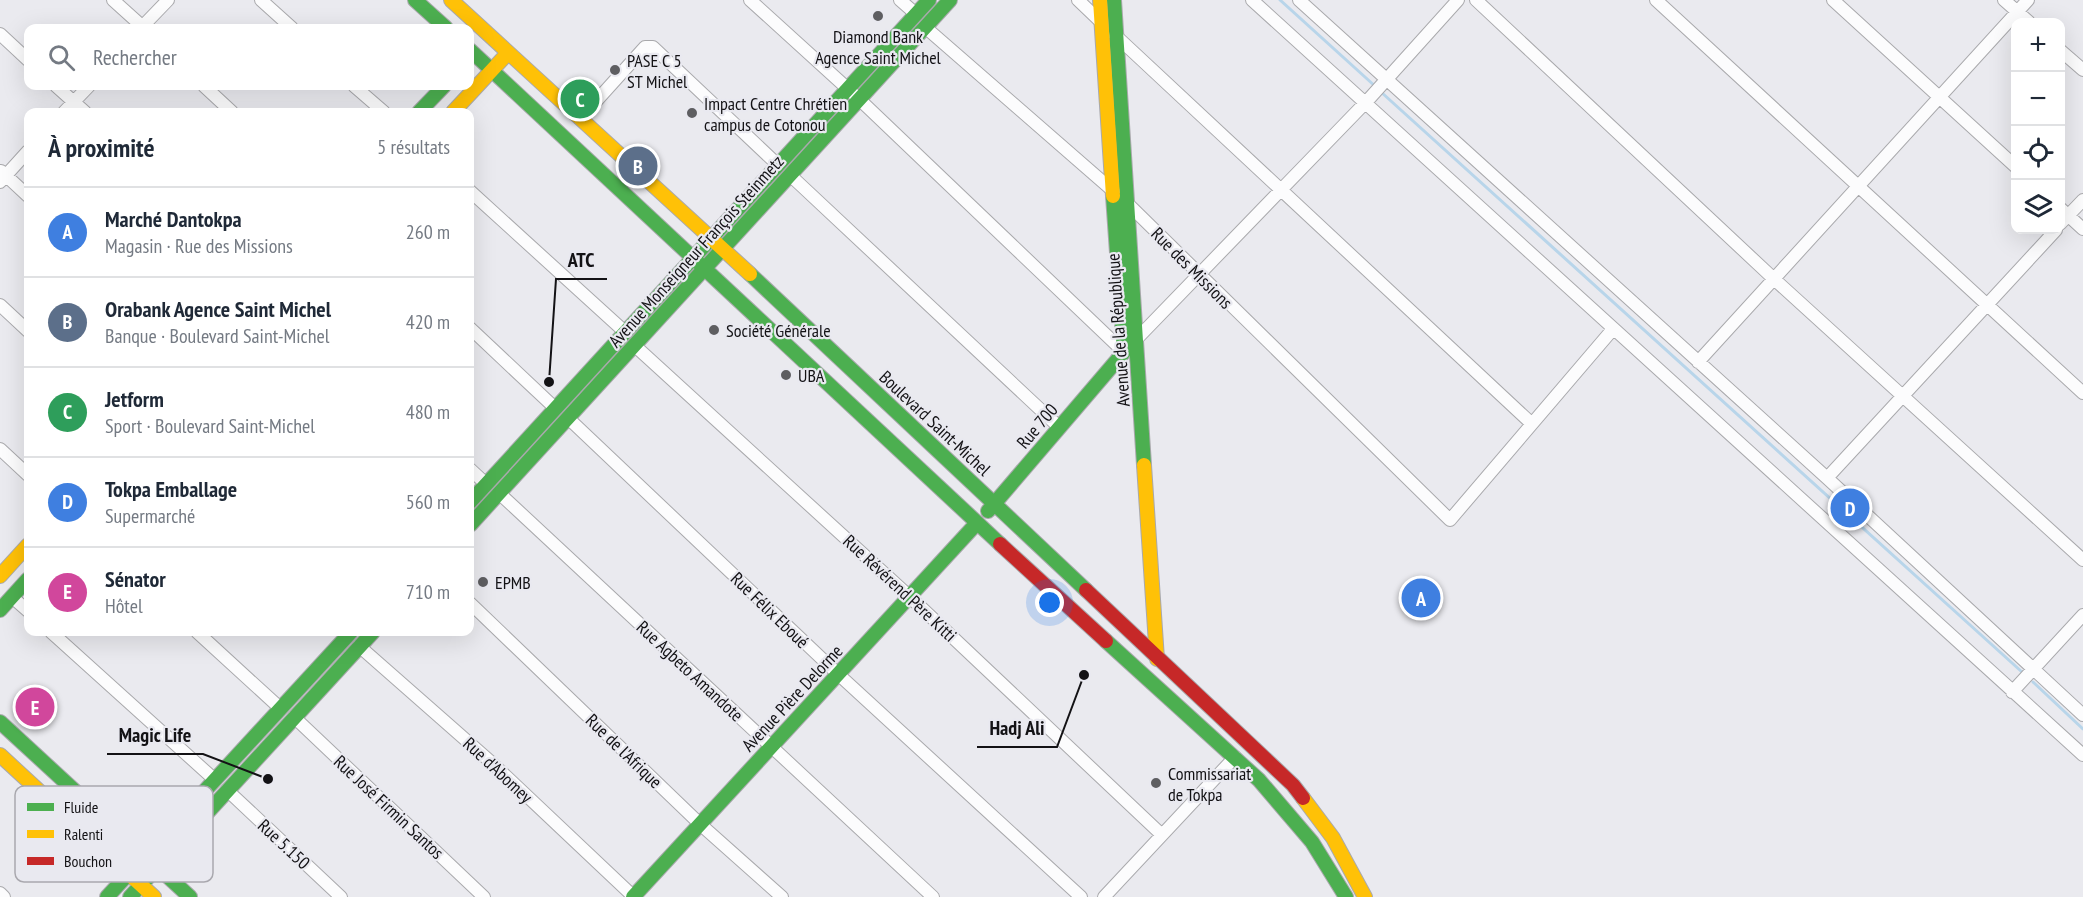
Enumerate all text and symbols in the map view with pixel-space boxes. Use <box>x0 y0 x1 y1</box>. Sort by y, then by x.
marker: Diamond Bank Agence Saint Michel <box>871 9 885 23</box>
map controls <box>2011 18 2065 234</box>
button: + <box>2011 18 2065 72</box>
search box <box>24 24 474 90</box>
place label: Diamond Bank Agence Saint Michel <box>815 25 942 69</box>
icon: search <box>45 41 78 74</box>
text: Rechercher <box>93 43 177 71</box>
place label: PASE C 5 ST Michel <box>627 49 688 93</box>
marker: PASE C 5 ST Michel <box>608 63 622 77</box>
button: − <box>2011 72 2065 126</box>
pin: C <box>560 76 600 122</box>
place label: Impact Centre Chrétien campus de Cotonou <box>704 92 847 136</box>
marker: Impact Centre Chrétien campus de Cotonou <box>685 106 699 120</box>
button: locate <box>2011 126 2065 180</box>
text: À proximité <box>48 131 155 164</box>
text: 5 résultats <box>377 134 450 160</box>
pin: B <box>618 144 658 188</box>
street label: Avenue Monseigneur François Steinmetz <box>603 150 789 352</box>
button: layers <box>2011 180 2065 234</box>
text: Marché Dantokpa <box>105 205 242 233</box>
text: A <box>62 219 73 245</box>
text: 260 m <box>406 219 450 245</box>
street label: Rue des Missions <box>1146 222 1238 314</box>
text: Magasin · Rue des Missions <box>105 233 293 259</box>
callout: ATC <box>556 241 607 279</box>
text: ATC <box>567 247 594 273</box>
street label: Avenue de la République <box>1101 253 1135 407</box>
text: Orabank Agence Saint Michel <box>105 295 331 323</box>
text: B <box>63 309 72 335</box>
text: 420 m <box>406 309 450 335</box>
place label: Société Générale <box>726 319 831 342</box>
text: Banque · Boulevard Saint-Michel <box>105 323 329 349</box>
marker: Société Générale <box>707 323 721 337</box>
place label: UBA <box>798 364 825 387</box>
street label: Boulevard Saint-Michel <box>875 366 996 481</box>
marker: UBA <box>779 368 793 382</box>
text: Jetform <box>105 385 164 413</box>
text: C <box>63 399 72 425</box>
text: 480 m <box>406 399 450 425</box>
street label: Rue 700 <box>1011 399 1063 453</box>
text: Sport · Boulevard Saint-Michel <box>105 413 315 439</box>
text: Tokpa Emballage <box>105 475 237 503</box>
pin: D <box>1830 486 1870 530</box>
text: D <box>62 489 73 515</box>
text: 560 m <box>406 489 450 515</box>
text: Supermarché <box>105 503 195 529</box>
street label: Rue Révérend Père Kitti <box>838 530 962 646</box>
text: Sénator <box>105 565 166 593</box>
street label: Rue Félix Eboué <box>726 567 814 653</box>
place label: EPMB <box>495 571 531 594</box>
marker: EPMB <box>476 575 490 589</box>
pin: A <box>1402 576 1440 620</box>
text: E <box>63 579 72 605</box>
text: 710 m <box>406 579 450 605</box>
your location <box>1035 588 1064 617</box>
text: Hôtel <box>105 593 143 619</box>
street label: Rue Agbeto Amandote <box>632 616 748 726</box>
street label: Avenue Pière Delorme <box>737 640 847 756</box>
pin: E <box>15 684 54 730</box>
street label: Rue de l'Afrique <box>581 709 667 793</box>
callout: Hadj Ali <box>977 709 1057 747</box>
text: Hadj Ali <box>989 715 1045 741</box>
callout: Magic Life <box>107 716 203 754</box>
text: Magic Life <box>119 722 191 748</box>
street label: Rue d'Abomey <box>458 732 538 808</box>
street label: Rue José Firmin Santos <box>329 750 449 864</box>
place label: Commissariat de Tokpa <box>1168 762 1251 806</box>
marker: Commissariat de Tokpa <box>1149 776 1163 790</box>
legend <box>15 786 213 882</box>
text: Fluide <box>64 797 98 817</box>
street label: Rue 5.150 <box>253 814 315 874</box>
text: Ralenti <box>64 824 103 844</box>
text: Bouchon <box>64 851 112 871</box>

